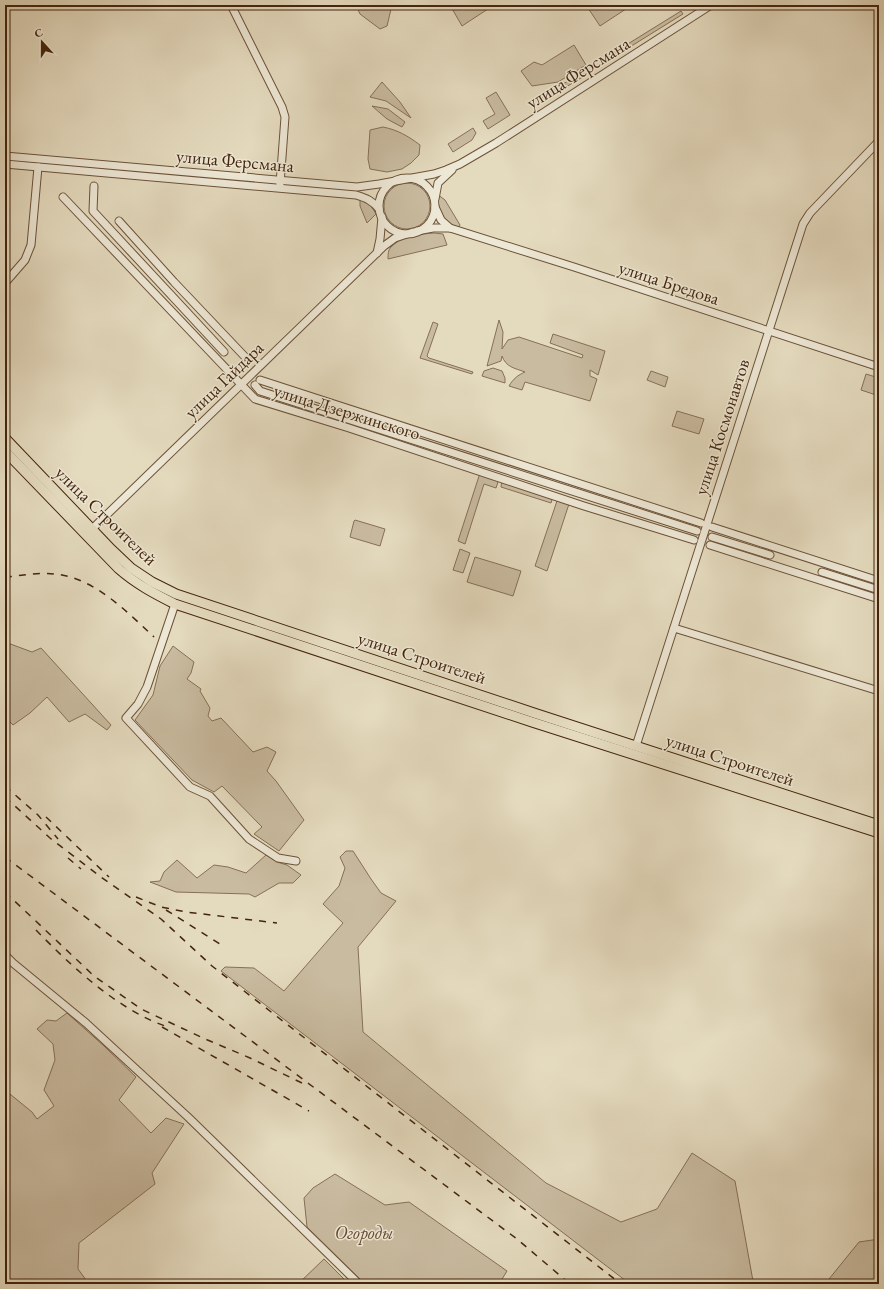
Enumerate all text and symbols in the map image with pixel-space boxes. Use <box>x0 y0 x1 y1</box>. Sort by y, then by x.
north arrow <box>22 22 62 62</box>
text: С <box>32 25 45 41</box>
street label: улица Ферсмана <box>522 31 635 114</box>
street label: улица Ферсмана <box>175 144 296 177</box>
street label: улица Бредова <box>616 255 723 310</box>
street label: улица Гайдара <box>179 336 269 423</box>
street label: улица Космонавтов <box>689 356 754 498</box>
street label: улица Дзержинского <box>271 378 423 445</box>
street label: улица Строителей <box>50 461 163 570</box>
street label: улица Строителей <box>355 626 489 689</box>
street label: улица Строителей <box>663 728 797 791</box>
park label: Огороды <box>335 1221 393 1245</box>

